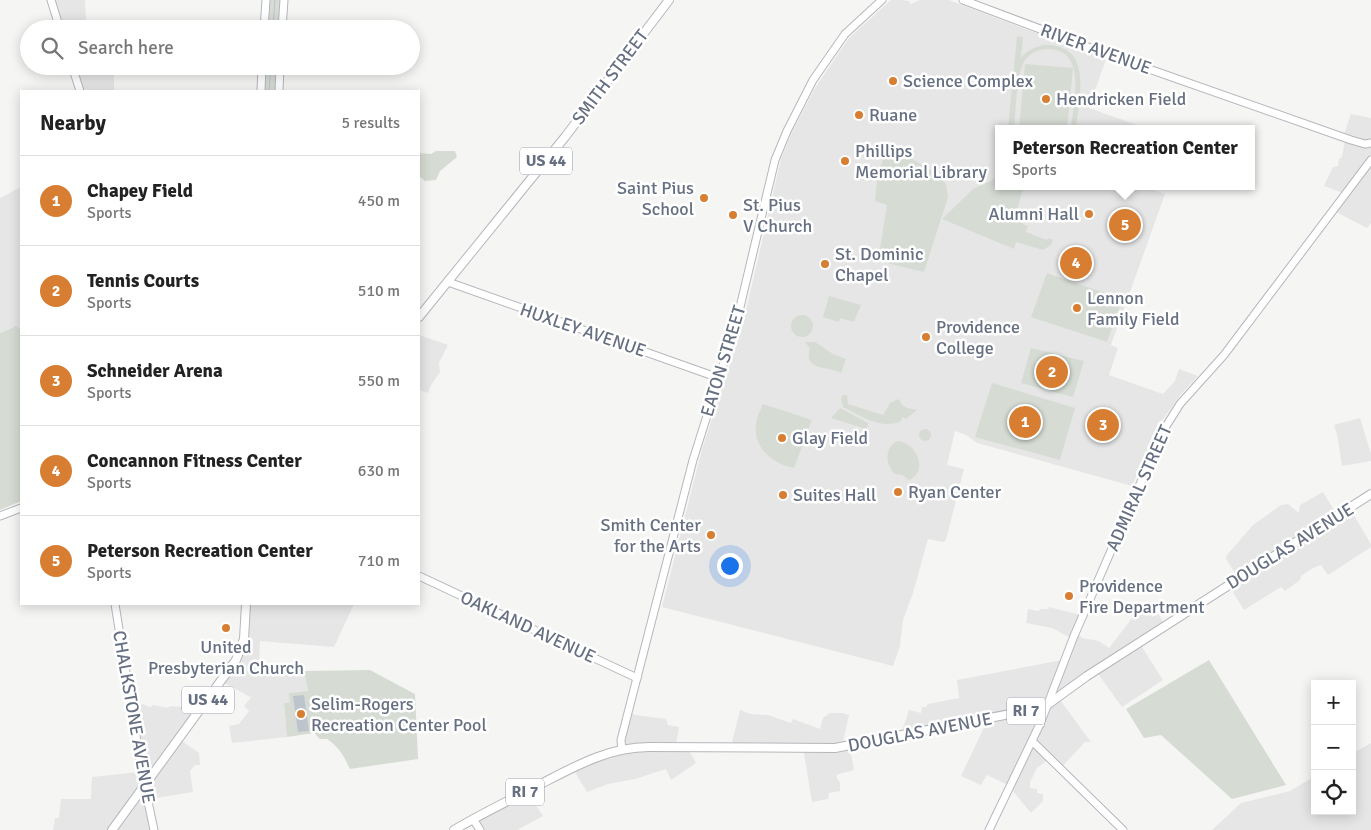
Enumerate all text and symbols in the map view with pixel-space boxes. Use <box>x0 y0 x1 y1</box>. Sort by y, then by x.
street label: RIVER AVENUE <box>1038 19 1154 79</box>
search box <box>20 20 420 75</box>
street label: SMITH STREET <box>567 25 653 129</box>
icon: search <box>38 34 66 62</box>
text: Search here <box>78 36 174 60</box>
place label: Science Complex <box>903 70 1034 92</box>
marker: Science Complex <box>887 75 899 87</box>
place label: Hendricken Field <box>1056 88 1186 110</box>
marker: Hendricken Field <box>1040 93 1052 105</box>
place label: Ruane <box>869 104 917 126</box>
marker: Ruane <box>853 109 865 121</box>
text: Nearby <box>40 110 106 136</box>
text: 5 results <box>341 113 400 133</box>
popup <box>995 125 1255 190</box>
text: Peterson Recreation Center <box>1012 136 1238 160</box>
place label: Phillips Memorial Library <box>855 140 988 183</box>
road number: US 44 <box>520 148 572 175</box>
marker: Phillips Memorial Library <box>839 155 851 167</box>
text: Sports <box>1012 160 1057 180</box>
place label: Saint Pius School <box>617 177 694 220</box>
text: Chapey Field <box>87 179 193 203</box>
text: 1 <box>52 191 60 211</box>
text: 450 m <box>358 191 400 211</box>
marker: Saint Pius School <box>698 192 710 204</box>
place label: St. Pius V Church <box>743 194 812 237</box>
text: Sports <box>87 203 132 223</box>
place label: Alumni Hall <box>989 203 1079 225</box>
pin: 5 <box>1109 206 1141 244</box>
marker: Alumni Hall <box>1083 208 1095 220</box>
marker: St. Pius V Church <box>727 209 739 221</box>
place label: St. Dominic Chapel <box>835 243 923 286</box>
pin: 4 <box>1060 244 1092 282</box>
marker: St. Dominic Chapel <box>819 258 831 270</box>
text: Tennis Courts <box>87 269 199 293</box>
text: 2 <box>52 281 60 301</box>
text: 510 m <box>358 281 400 301</box>
place label: Lennon Family Field <box>1087 287 1180 330</box>
text: Sports <box>87 293 132 313</box>
street label: HUXLEY AVENUE <box>517 298 649 362</box>
marker: Lennon Family Field <box>1071 302 1083 314</box>
street label: EATON STREET <box>696 303 750 419</box>
place label: Providence College <box>936 316 1020 359</box>
marker: Providence College <box>920 331 932 343</box>
pin: 2 <box>1036 353 1068 391</box>
text: Schneider Arena <box>87 359 223 383</box>
text: 3 <box>52 371 60 391</box>
text: 550 m <box>358 371 400 391</box>
text: Sports <box>87 383 132 403</box>
pin: 1 <box>1009 403 1041 441</box>
pin: 3 <box>1087 406 1119 444</box>
street label: ADMIRAL STREET <box>1101 421 1177 555</box>
place label: Glay Field <box>792 427 868 449</box>
marker: Glay Field <box>776 432 788 444</box>
text: Concannon Fitness Center <box>87 449 302 473</box>
text: 4 <box>52 461 60 481</box>
text: 630 m <box>358 461 400 481</box>
text: Sports <box>87 473 132 493</box>
place label: Ryan Center <box>908 481 1002 503</box>
place label: Suites Hall <box>793 484 876 506</box>
marker: Ryan Center <box>892 486 904 498</box>
marker: Suites Hall <box>777 489 789 501</box>
street label: DOUGLAS AVENUE <box>1222 498 1358 594</box>
place label: Smith Center for the Arts <box>600 514 701 557</box>
marker: Smith Center for the Arts <box>705 529 717 541</box>
text: Peterson Recreation Center <box>87 539 313 563</box>
text: 5 <box>52 551 60 571</box>
text: 710 m <box>358 551 400 571</box>
your location <box>717 553 743 579</box>
text: Sports <box>87 563 132 583</box>
place label: Providence Fire Department <box>1079 575 1205 618</box>
street label: OAKLAND AVENUE <box>457 586 599 668</box>
marker: Providence Fire Department <box>1063 590 1075 602</box>
marker: United Presbyterian Church <box>220 622 232 634</box>
street label: CHALKSTONE AVENUE <box>108 629 160 805</box>
place label: United Presbyterian Church <box>148 636 304 679</box>
map controls <box>1311 680 1356 815</box>
button: + <box>1311 680 1356 725</box>
road number: US 44 <box>182 686 234 714</box>
place label: Selim-Rogers Recreation Center Pool <box>311 693 487 736</box>
road number: RI 7 <box>1007 698 1045 724</box>
street label: DOUGLAS AVENUE <box>846 707 994 757</box>
marker: Selim-Rogers Recreation Center Pool <box>295 708 307 720</box>
button: − <box>1311 725 1356 770</box>
button: locate <box>1311 770 1356 815</box>
road number: RI 7 <box>506 779 544 806</box>

